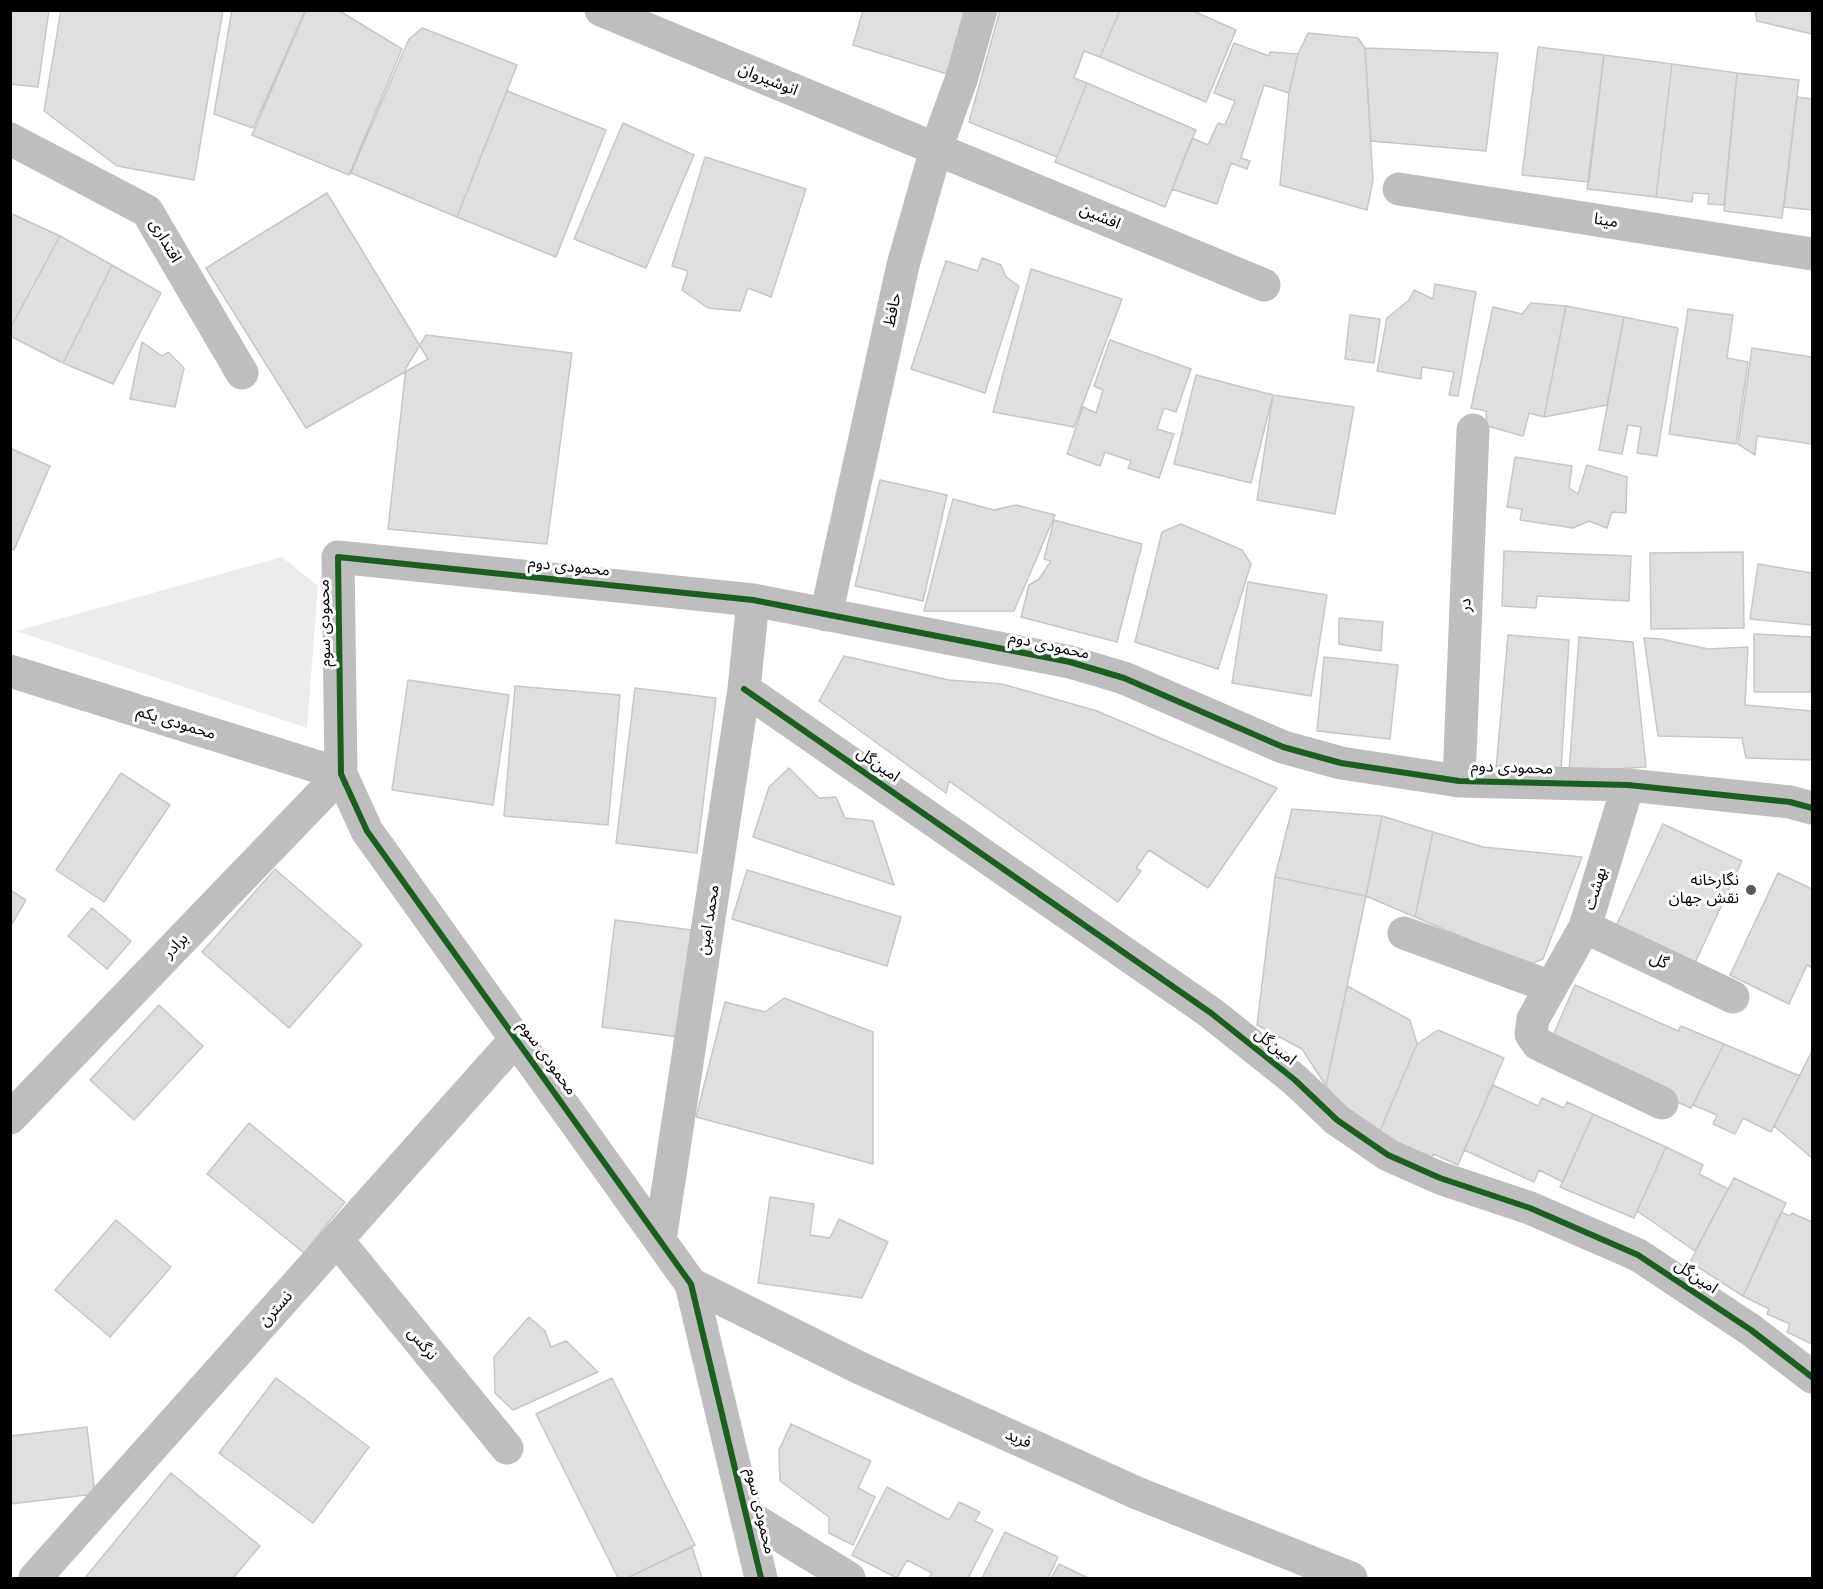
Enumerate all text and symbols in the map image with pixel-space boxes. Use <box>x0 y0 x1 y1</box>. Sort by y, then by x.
street label: انوشیروان <box>735 59 801 101</box>
street label: افشین <box>1077 200 1123 234</box>
street label: مینا <box>1592 210 1620 232</box>
street label: اقتداری <box>145 216 185 266</box>
street label: حافظ <box>880 291 906 329</box>
street label: محمودی دوم <box>527 553 611 581</box>
street label: محمودی سوم <box>315 579 335 667</box>
street label: در <box>1456 598 1476 612</box>
street label: محمودی دوم <box>1007 628 1091 664</box>
street label: محمودی یکم <box>134 702 218 744</box>
street label: امین‌گل <box>853 743 903 787</box>
street label: محمودی دوم <box>1471 757 1553 779</box>
street label: بهشت <box>1580 865 1612 913</box>
place label: نگارخانه نقش جهان <box>1669 871 1739 909</box>
marker: نگارخانه نقش جهان <box>1744 883 1758 897</box>
street label: محمد امین <box>694 884 724 956</box>
street label: برادر <box>160 929 192 963</box>
street label: گل <box>1647 948 1671 974</box>
street label: محمودی سوم <box>514 1017 580 1099</box>
street label: امین‌گل <box>1250 1024 1300 1070</box>
street label: امین‌گل <box>1671 1256 1721 1298</box>
street label: نسترن <box>255 1287 297 1331</box>
street label: نرگس <box>403 1324 441 1364</box>
street label: فرید <box>1002 1425 1034 1453</box>
street label: محمودی سوم <box>741 1466 779 1556</box>

